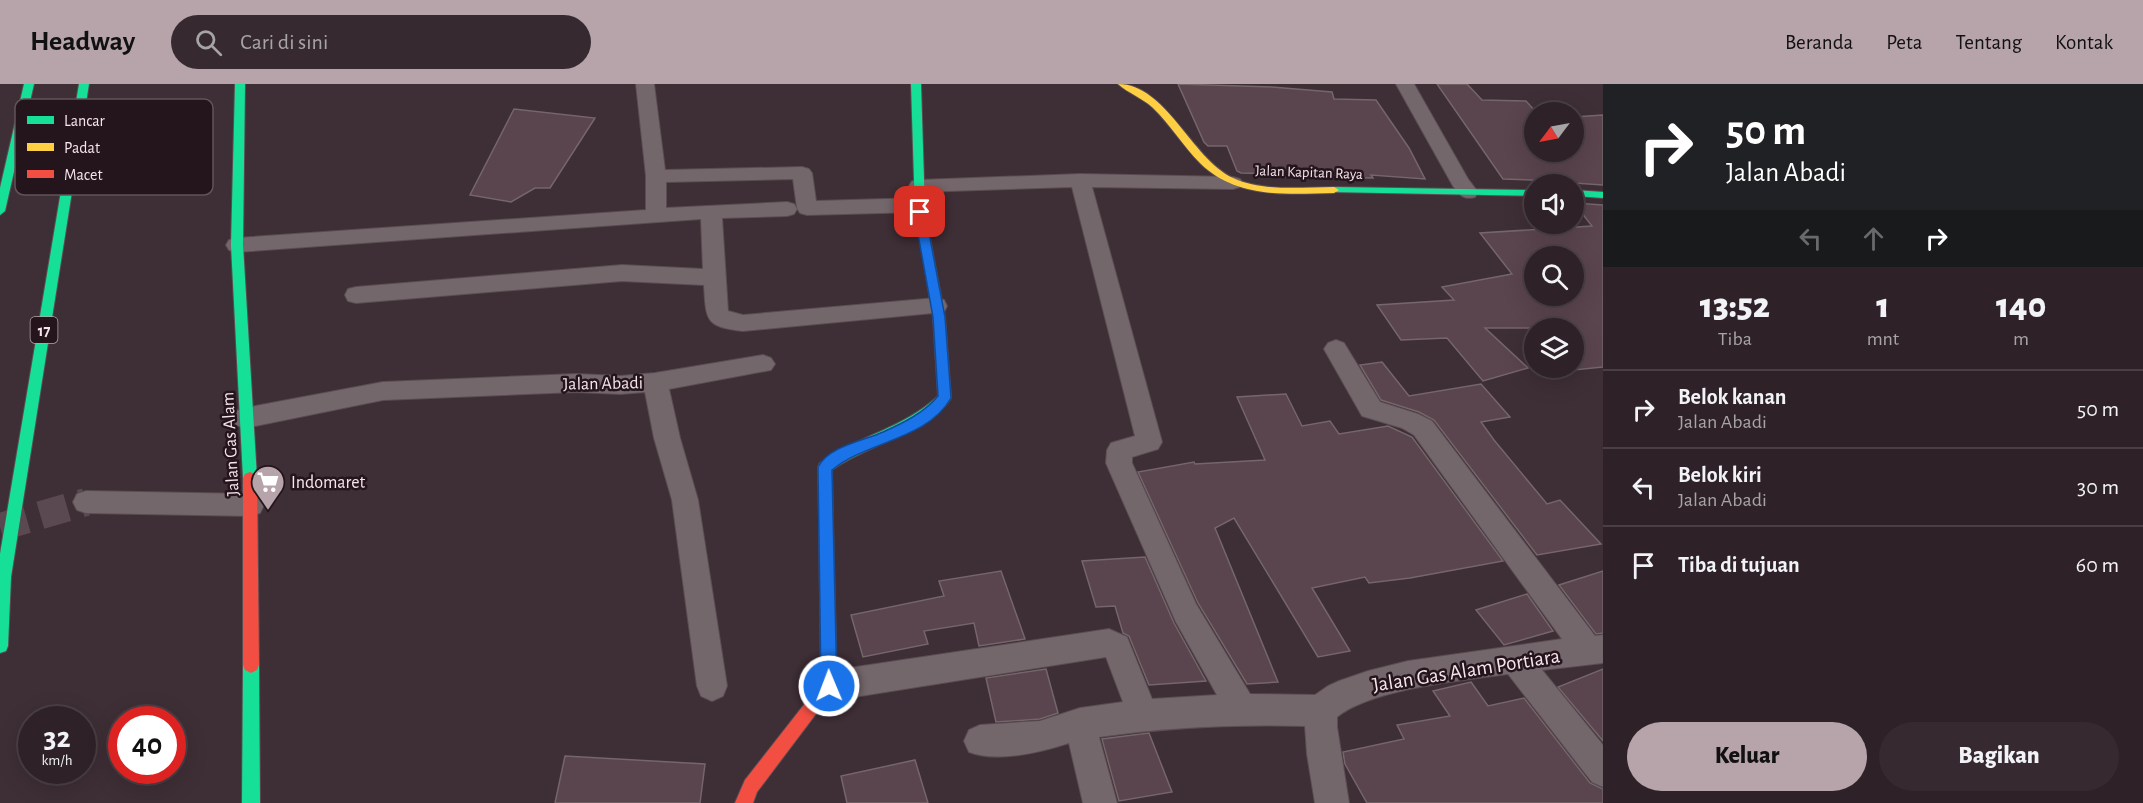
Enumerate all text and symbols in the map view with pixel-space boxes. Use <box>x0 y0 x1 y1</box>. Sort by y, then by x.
search box <box>171 15 591 69</box>
icon: search <box>192 26 225 59</box>
text: Headway <box>30 28 135 56</box>
text: Cari di sini <box>240 31 328 53</box>
text: Beranda <box>1785 32 1853 53</box>
text: Peta <box>1886 32 1922 53</box>
text: Tentang <box>1955 32 2022 53</box>
text: Kontak <box>2055 32 2113 53</box>
legend <box>15 99 213 195</box>
north arrow <box>1524 102 1584 162</box>
map controls <box>1524 102 1584 378</box>
icon: right <box>1627 108 1705 186</box>
text: 50 m <box>1726 110 1806 152</box>
text: Lancar <box>64 113 105 129</box>
text: Padat <box>64 140 100 156</box>
text: Jalan Abadi <box>1726 159 1846 186</box>
street label: Jalan Kapitan Raya <box>1255 163 1363 182</box>
text: Macet <box>64 167 102 183</box>
button: sound <box>1524 174 1584 234</box>
pin <box>894 186 945 237</box>
icon: arrive <box>903 195 936 228</box>
icon: left <box>1794 222 1827 255</box>
icon: ahead <box>1857 222 1890 255</box>
icon: right <box>1920 222 1953 255</box>
button: search <box>1524 246 1584 306</box>
text: 13:52 <box>1700 288 1770 324</box>
text: 1 <box>1876 288 1890 324</box>
text: 140 <box>1996 288 2046 324</box>
road number: 17 <box>30 317 57 343</box>
button: layers <box>1524 318 1584 378</box>
text: Tiba <box>1718 329 1752 349</box>
text: mnt <box>1867 329 1899 349</box>
text: m <box>2013 329 2029 349</box>
street label: Jalan Abadi <box>563 374 643 394</box>
text: Belok kanan <box>1678 386 1786 408</box>
street label: Jalan Gas Alam <box>219 391 243 497</box>
icon: right <box>1627 393 1660 426</box>
text: 50 m <box>2077 398 2119 420</box>
text: Jalan Abadi <box>1678 412 1767 432</box>
supermarket icon: Indomaret <box>250 464 286 511</box>
text: Belok kiri <box>1678 464 1762 486</box>
icon: left <box>1627 471 1660 504</box>
place label: Indomaret <box>291 474 366 492</box>
text: 30 m <box>2077 476 2119 498</box>
text: Jalan Abadi <box>1678 490 1767 510</box>
icon: arrive <box>1627 549 1660 582</box>
text: Tiba di tujuan <box>1678 554 1800 576</box>
text: 60 m <box>2076 554 2119 576</box>
street label: Jalan Gas Alam Portiara <box>1371 645 1562 696</box>
position arrow <box>797 654 861 718</box>
speed limit sign: 40 <box>108 706 186 784</box>
button: Keluar <box>1627 722 1867 791</box>
button: Bagikan <box>1879 722 2119 791</box>
text: 32 <box>43 723 71 753</box>
text: km/h <box>42 753 72 768</box>

